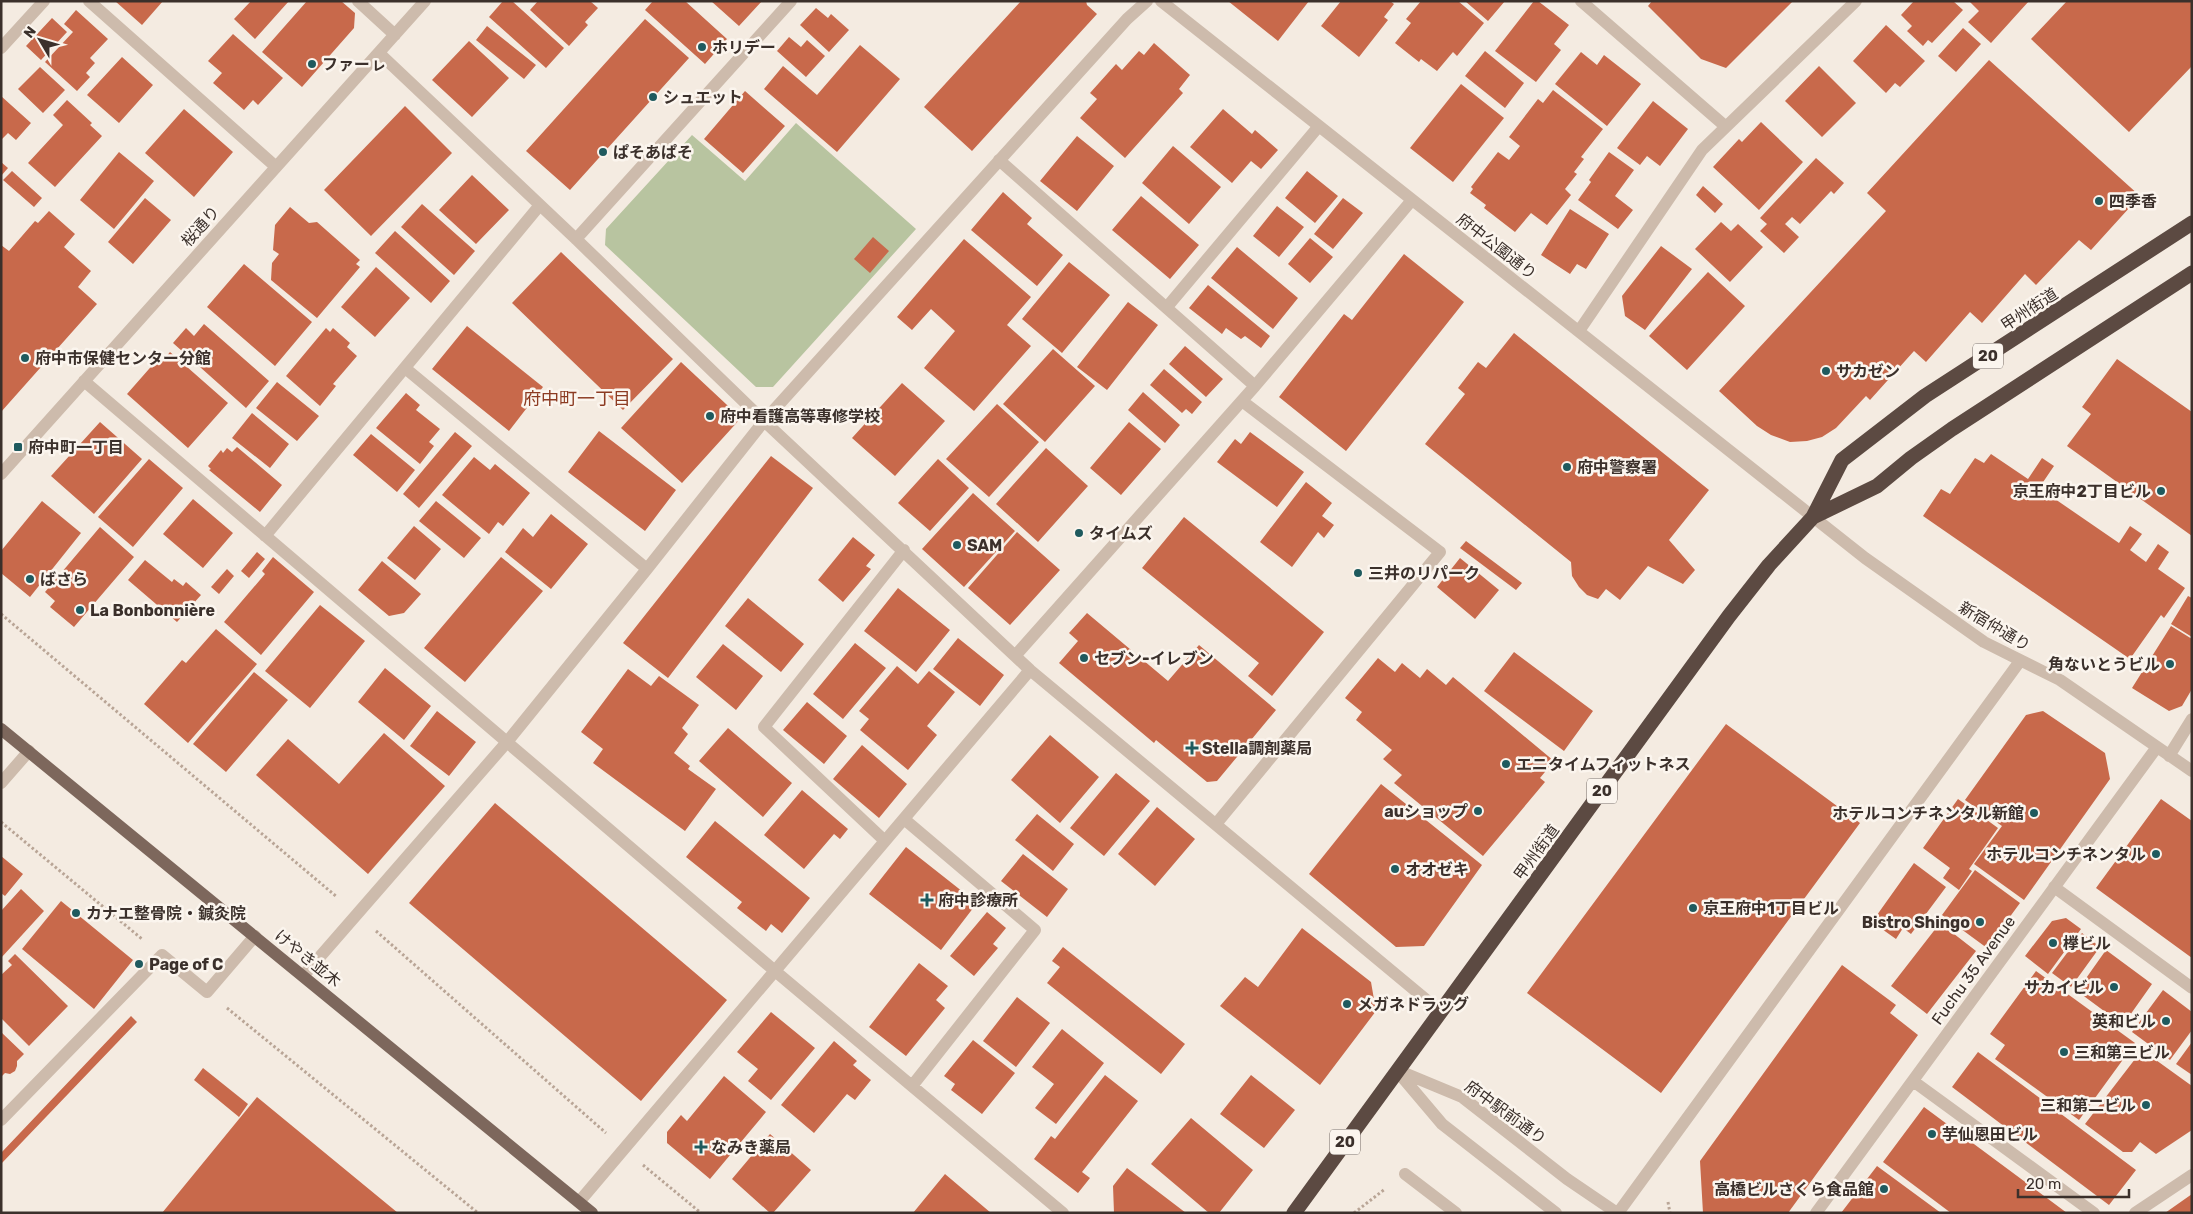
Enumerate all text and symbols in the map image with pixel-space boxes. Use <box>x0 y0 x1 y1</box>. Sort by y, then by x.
north arrow <box>15 15 65 65</box>
text: N <box>20 23 40 42</box>
place label: ホリデー <box>712 38 776 57</box>
marker: ホリデー <box>696 41 708 53</box>
place label: ファーㇾ <box>322 55 386 74</box>
marker: ファーㇾ <box>306 58 318 70</box>
place label: シュエット <box>663 88 743 107</box>
marker: シュエット <box>647 91 659 103</box>
place label: ぱそあぱそ <box>613 143 693 162</box>
marker: ぱそあぱそ <box>597 146 609 158</box>
place label: 四季香 <box>2109 192 2157 211</box>
marker: 四季香 <box>2093 195 2105 207</box>
street label: 桜通り <box>177 202 223 251</box>
street label: 府中公園通り <box>1453 209 1540 283</box>
street label: 甲州街道 <box>1997 284 2061 335</box>
road number: 20 <box>1973 344 2003 368</box>
place label: 府中市保健センター分館 <box>35 349 211 368</box>
marker: 府中市保健センター分館 <box>19 352 31 364</box>
place label: サカゼン <box>1836 362 1900 381</box>
marker: サカゼン <box>1820 365 1832 377</box>
district label: 府中町一丁目 <box>523 388 631 410</box>
place label: 府中看護高等専修学校 <box>720 407 880 426</box>
marker: 府中看護高等専修学校 <box>704 410 716 422</box>
place label: 府中町一丁目 <box>28 438 124 457</box>
marker: 府中町一丁目 <box>12 441 24 453</box>
place label: 府中警察署 <box>1577 458 1657 477</box>
marker: 府中警察署 <box>1561 461 1573 473</box>
place label: 京王府中2丁目ビル <box>2013 482 2151 501</box>
marker: 京王府中2丁目ビル <box>2155 485 2167 497</box>
place label: タイムズ <box>1089 524 1153 543</box>
marker: タイムズ <box>1073 527 1085 539</box>
place label: SAM <box>967 536 1002 555</box>
marker: SAM <box>951 539 963 551</box>
place label: 三井のリパーク <box>1368 564 1480 583</box>
marker: 三井のリパーク <box>1352 567 1364 579</box>
place label: ばさら <box>40 570 88 589</box>
marker: ばさら <box>24 573 36 585</box>
street label: 新宿仲通り <box>1956 598 2034 655</box>
place label: La Bonbonnière <box>90 601 215 620</box>
marker: La Bonbonnière <box>74 604 86 616</box>
place label: セブン-イレブン <box>1094 649 1214 668</box>
marker: セブン-イレブン <box>1078 652 1090 664</box>
place label: 角ないとうビル <box>2048 655 2160 674</box>
marker: 角ないとうビル <box>2164 658 2176 670</box>
place label: Stella調剤薬局 <box>1202 739 1312 758</box>
marker: Stella調剤薬局 <box>1186 742 1198 754</box>
place label: エニタイムフィットネス <box>1516 755 1690 774</box>
marker: エニタイムフィットネス <box>1500 758 1512 770</box>
road number: 20 <box>1587 778 1617 804</box>
place label: auショップ <box>1384 802 1468 821</box>
place label: ホテルコンチネンタル新館 <box>1832 804 2024 823</box>
marker: auショップ <box>1472 805 1484 817</box>
marker: ホテルコンチネンタル新館 <box>2028 807 2040 819</box>
street label: 甲州街道 <box>1510 821 1563 884</box>
place label: ホテルコンチネンタル <box>1986 845 2146 864</box>
marker: ホテルコンチネンタル <box>2150 848 2162 860</box>
place label: オオゼキ <box>1405 860 1469 879</box>
marker: オオゼキ <box>1389 863 1401 875</box>
place label: 府中診療所 <box>938 891 1018 910</box>
marker: 府中診療所 <box>920 893 934 907</box>
place label: 京王府中1丁目ビル <box>1703 899 1839 918</box>
marker: 京王府中1丁目ビル <box>1687 902 1699 914</box>
place label: カナエ整骨院・鍼灸院 <box>86 904 246 923</box>
marker: カナエ整骨院・鍼灸院 <box>70 907 82 919</box>
street label: Fuchu 35 Avenue <box>1928 912 2019 1028</box>
place label: Bistro Shingo <box>1862 913 1970 932</box>
marker: Bistro Shingo <box>1974 916 1986 928</box>
street label: けやき並木 <box>271 926 345 991</box>
place label: 﨔ビル <box>2063 934 2111 953</box>
marker: 﨔ビル <box>2047 937 2059 949</box>
place label: Page of C <box>149 955 223 974</box>
marker: Page of C <box>133 958 145 970</box>
place label: サカイビル <box>2024 978 2104 997</box>
marker: サカイビル <box>2108 981 2120 993</box>
place label: メガネドラッグ <box>1357 995 1469 1014</box>
marker: メガネドラッグ <box>1341 998 1353 1010</box>
place label: 英和ビル <box>2092 1012 2156 1031</box>
marker: 英和ビル <box>2160 1015 2172 1027</box>
place label: 三和第三ビル <box>2074 1043 2170 1062</box>
marker: 三和第三ビル <box>2058 1046 2070 1058</box>
street label: 府中駅前通り <box>1461 1077 1550 1148</box>
place label: 三和第二ビル <box>2040 1096 2136 1115</box>
marker: 三和第二ビル <box>2140 1099 2152 1111</box>
place label: 芋仙恩田ビル <box>1942 1125 2038 1144</box>
marker: 芋仙恩田ビル <box>1926 1128 1938 1140</box>
road number: 20 <box>1330 1130 1360 1154</box>
place label: なみき薬局 <box>711 1138 791 1157</box>
marker: なみき薬局 <box>695 1141 707 1153</box>
scale bar <box>2018 1166 2129 1198</box>
text: 20 m <box>2026 1175 2061 1193</box>
place label: 高橋ビルさくら食品館 <box>1714 1180 1874 1199</box>
marker: 高橋ビルさくら食品館 <box>1878 1183 1890 1195</box>

